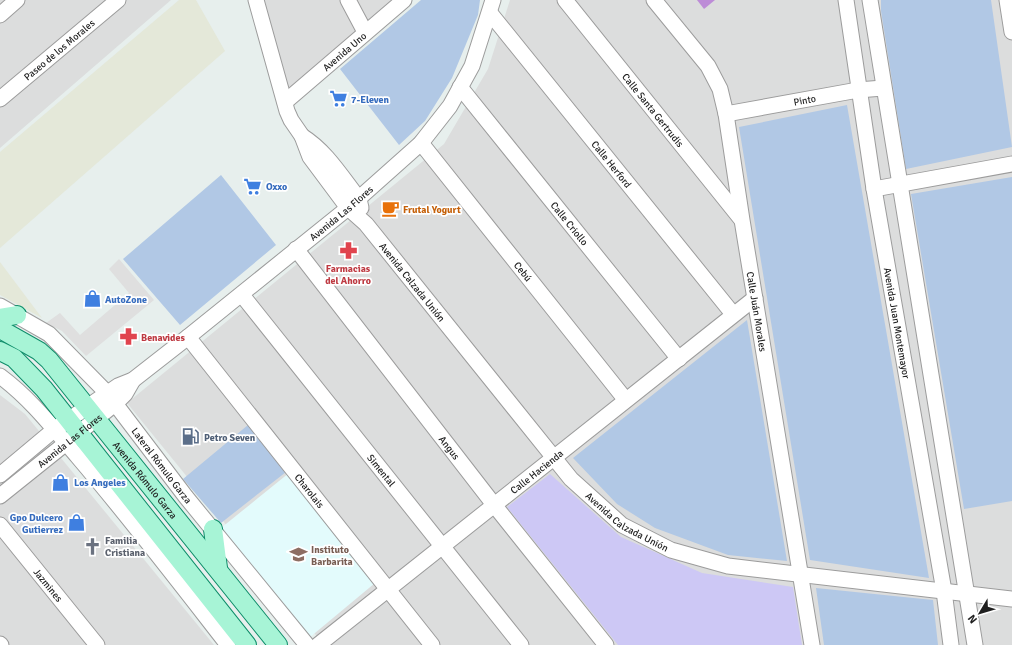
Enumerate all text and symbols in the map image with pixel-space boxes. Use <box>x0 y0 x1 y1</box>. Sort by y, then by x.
street label: Paseo de los Morales <box>22 17 98 83</box>
street label: Avenida Uno <box>321 30 369 74</box>
street label: Calle Santa Gertrudis <box>619 71 686 150</box>
supermarket icon: 7-Eleven <box>328 89 348 109</box>
street label: Pinto <box>793 93 817 109</box>
place label: 7-Eleven <box>351 94 389 106</box>
street label: Calle Herford <box>588 139 634 191</box>
supermarket icon: Oxxo <box>243 176 263 196</box>
place label: Oxxo <box>266 181 287 193</box>
street label: Avenida Las Flores <box>307 183 376 244</box>
cafe icon: Frutal Yogurt <box>380 199 400 219</box>
street label: Calle Criollo <box>548 200 590 248</box>
place label: Frutal Yogurt <box>403 204 461 216</box>
pharmacy icon: Farmacias del Ahorro <box>338 241 358 261</box>
street label: Avenida Calzada Unión <box>376 241 447 325</box>
street label: Cebú <box>511 260 534 284</box>
place label: Farmacias del Ahorro <box>325 263 371 287</box>
street label: Avenida Juan Montemayor <box>881 267 912 380</box>
street label: Calle Juán Morales <box>744 271 769 353</box>
shop icon: AutoZone <box>82 289 102 309</box>
place label: AutoZone <box>105 294 147 306</box>
pharmacy icon: Benavides <box>118 327 138 347</box>
place label: Benavides <box>141 332 185 344</box>
street label: Avenida Las Flores <box>35 411 105 471</box>
street label: Lateral Rómulo Garza <box>129 426 194 506</box>
fuel station icon: Petro Seven <box>181 427 201 447</box>
place label: Petro Seven <box>204 432 256 444</box>
street label: Angus <box>436 434 462 463</box>
street label: Avenida Rómulo Garza <box>110 439 179 522</box>
street label: Calle Hacienda <box>508 448 566 497</box>
street label: Simental <box>364 452 398 490</box>
shop icon: Los Angeles <box>51 472 71 492</box>
street label: Charolais <box>292 472 327 511</box>
place label: Los Angeles <box>74 477 126 489</box>
street label: Avenida Calzada Unión <box>583 490 670 555</box>
place label: Gpo Dulcero Gutierrez <box>10 512 63 536</box>
shop icon: Gpo Dulcero Gutierrez <box>66 513 86 533</box>
place label: Familia Cristiana <box>105 535 145 559</box>
church icon: Familia Cristiana <box>82 536 102 556</box>
place label: Instituto Barbarita <box>311 544 353 568</box>
school or university icon: Instituto Barbarita <box>288 545 308 565</box>
street label: Jazmines <box>31 566 65 605</box>
north arrow <box>960 593 1000 633</box>
text: N <box>965 612 980 626</box>

